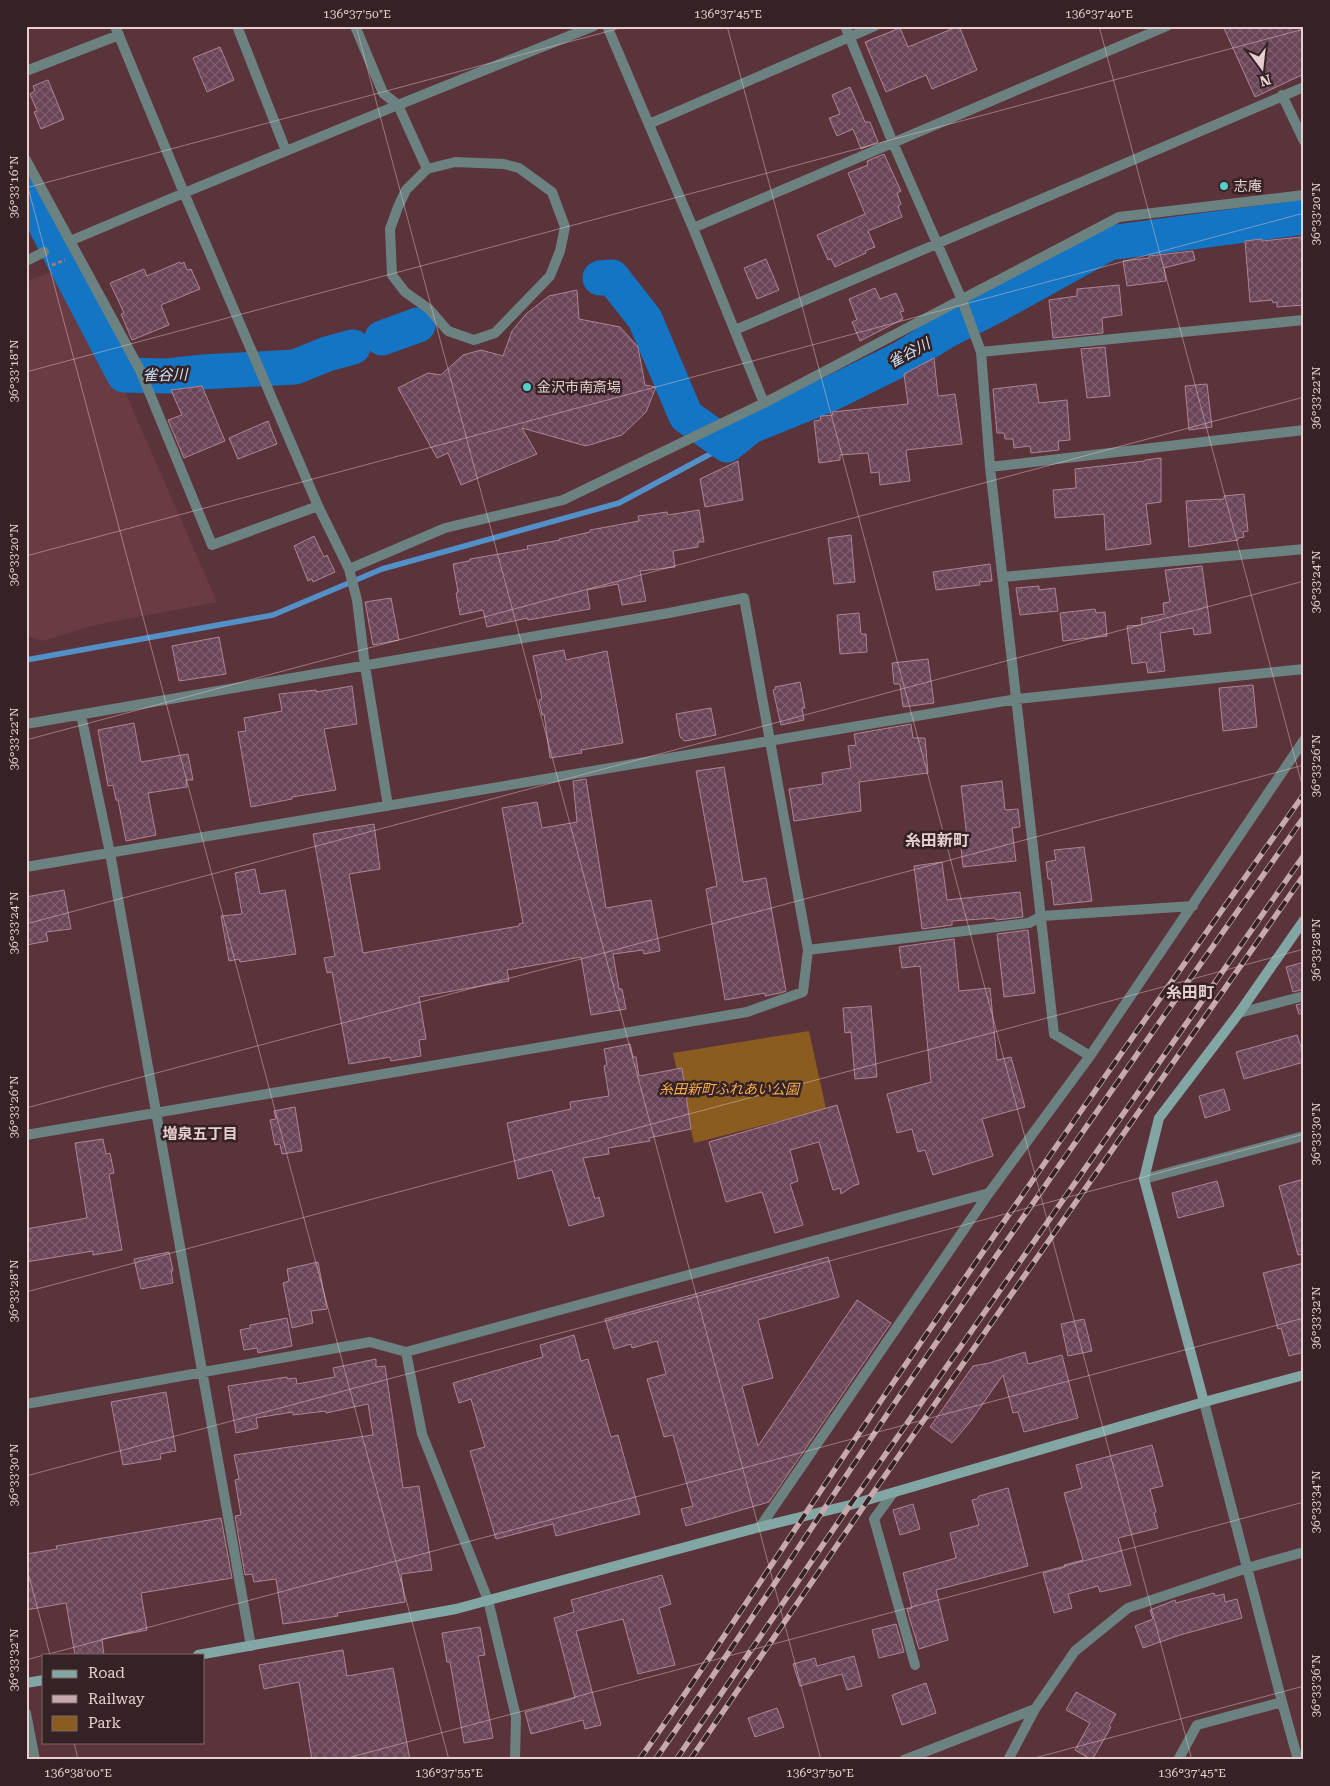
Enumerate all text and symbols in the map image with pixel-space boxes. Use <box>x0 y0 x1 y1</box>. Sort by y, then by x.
text: 136°37'50"E <box>323 7 391 21</box>
text: 136°37'45"E <box>694 7 762 21</box>
text: 136°37'40"E <box>1065 7 1133 21</box>
north arrow <box>1238 42 1288 92</box>
text: N <box>1258 71 1273 90</box>
text: 36°33'16"N <box>7 155 21 219</box>
place label: 志庵 <box>1234 178 1262 194</box>
marker: 志庵 <box>1218 180 1230 192</box>
text: 36°33'20"N <box>1309 182 1323 246</box>
water label: 雀谷川 <box>885 334 935 372</box>
text: 36°33'18"N <box>7 339 21 403</box>
water label: 雀谷川 <box>142 366 190 384</box>
text: 36°33'22"N <box>1309 366 1323 430</box>
place label: 金沢市南斎場 <box>537 379 621 395</box>
marker: 金沢市南斎場 <box>521 381 533 393</box>
text: 36°33'20"N <box>7 523 21 587</box>
text: 36°33'24"N <box>1309 550 1323 614</box>
text: 36°33'22"N <box>7 707 21 771</box>
text: 36°33'26"N <box>1309 734 1323 798</box>
district label: 糸田新町 <box>905 831 969 850</box>
text: 36°33'24"N <box>7 891 21 955</box>
text: 36°33'28"N <box>1309 918 1323 982</box>
district label: 糸田町 <box>1166 983 1214 1002</box>
text: 36°33'26"N <box>7 1075 21 1139</box>
park label: 糸田新町ふれあい公園 <box>659 1081 801 1097</box>
text: 36°33'30"N <box>1309 1102 1323 1166</box>
district label: 増泉五丁目 <box>162 1125 238 1143</box>
text: 36°33'28"N <box>7 1259 21 1323</box>
text: 36°33'32"N <box>1309 1286 1323 1350</box>
text: 36°33'30"N <box>7 1443 21 1507</box>
text: 36°33'34"N <box>1309 1470 1323 1534</box>
text: 36°33'32"N <box>7 1628 21 1692</box>
legend <box>42 1654 205 1744</box>
text: 36°33'36"N <box>1309 1654 1323 1718</box>
text: Road <box>88 1664 125 1682</box>
text: Railway <box>88 1690 145 1708</box>
text: Park <box>88 1714 122 1732</box>
text: 136°38'00"E <box>44 1766 112 1780</box>
text: 136°37'55"E <box>415 1766 483 1780</box>
text: 136°37'50"E <box>786 1766 854 1780</box>
text: 136°37'45"E <box>1158 1766 1226 1780</box>

